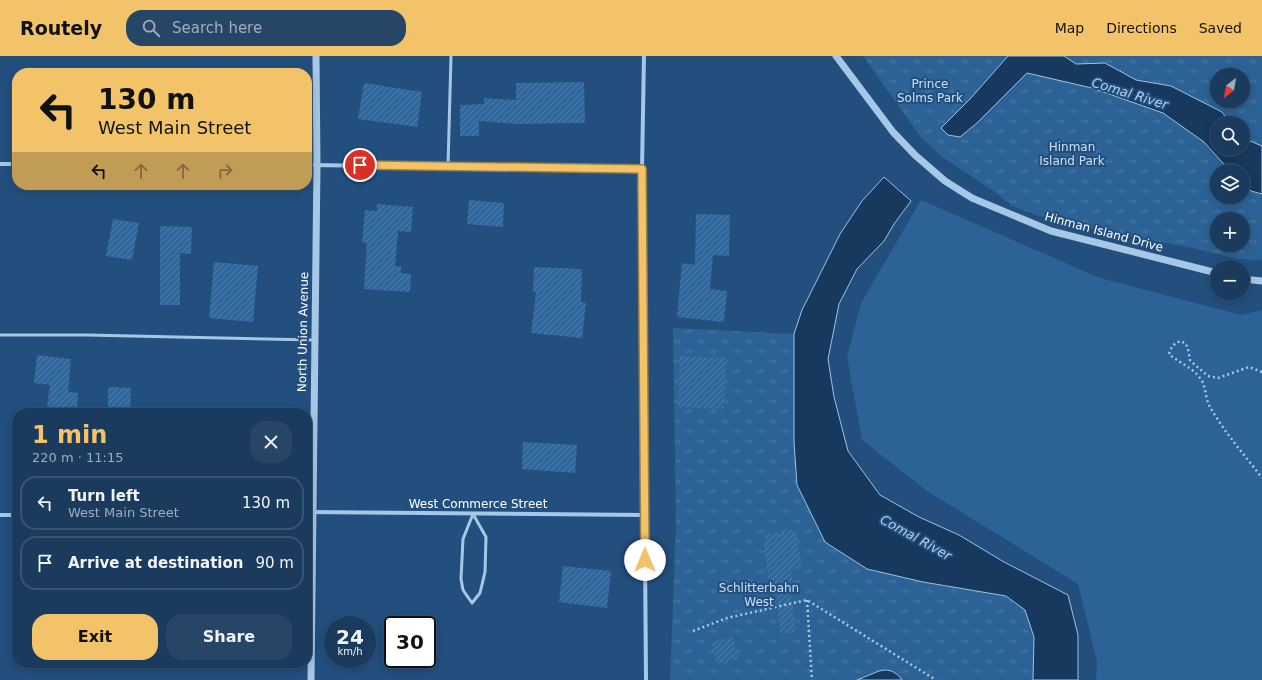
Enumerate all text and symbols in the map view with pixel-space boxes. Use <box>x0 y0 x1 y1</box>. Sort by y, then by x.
search box <box>126 10 406 46</box>
text: Routely <box>20 17 102 39</box>
icon: search <box>140 17 162 39</box>
text: Search here <box>172 19 262 37</box>
text: Map <box>1055 20 1084 36</box>
text: Directions <box>1106 20 1177 36</box>
text: Saved <box>1199 20 1242 36</box>
north arrow <box>1210 68 1250 108</box>
map controls <box>1210 68 1250 300</box>
water label: Comal River <box>1090 75 1171 113</box>
park label: Prince Solms Park <box>897 77 963 105</box>
text: 130 m <box>98 83 195 116</box>
icon: left <box>32 84 84 136</box>
button: search <box>1210 116 1250 156</box>
text: West Main Street <box>98 117 251 138</box>
park label: Hinman Island Park <box>1039 140 1105 168</box>
pin <box>343 148 377 182</box>
icon: arrive <box>349 154 371 176</box>
icon: left <box>88 160 110 182</box>
icon: ahead <box>130 160 152 182</box>
icon: ahead <box>172 160 194 182</box>
icon: right <box>214 160 236 182</box>
button: layers <box>1210 164 1250 204</box>
street label: Hinman Island Drive <box>1043 209 1165 255</box>
button: + <box>1210 212 1250 252</box>
button: − <box>1210 260 1250 300</box>
street label: North Union Avenue <box>295 272 311 392</box>
text: 1 min <box>32 421 107 449</box>
button: close <box>250 421 292 463</box>
text: 220 m · 11:15 <box>32 450 123 465</box>
text: Turn left <box>68 487 140 505</box>
icon: left <box>34 492 56 514</box>
text: 130 m <box>242 494 290 512</box>
street label: West Commerce Street <box>409 497 548 511</box>
text: West Main Street <box>68 505 179 520</box>
water label: Comal River <box>878 512 955 564</box>
position arrow <box>624 539 666 581</box>
icon: arrive <box>34 552 56 574</box>
text: Arrive at destination <box>68 554 243 572</box>
text: 90 m <box>255 554 294 572</box>
park label: Schlitterbahn West <box>719 581 799 609</box>
button: Exit <box>32 614 158 660</box>
button: Share <box>166 614 292 660</box>
speed limit sign: 30 <box>384 616 436 668</box>
text: 24 <box>336 625 364 649</box>
text: km/h <box>337 646 363 657</box>

